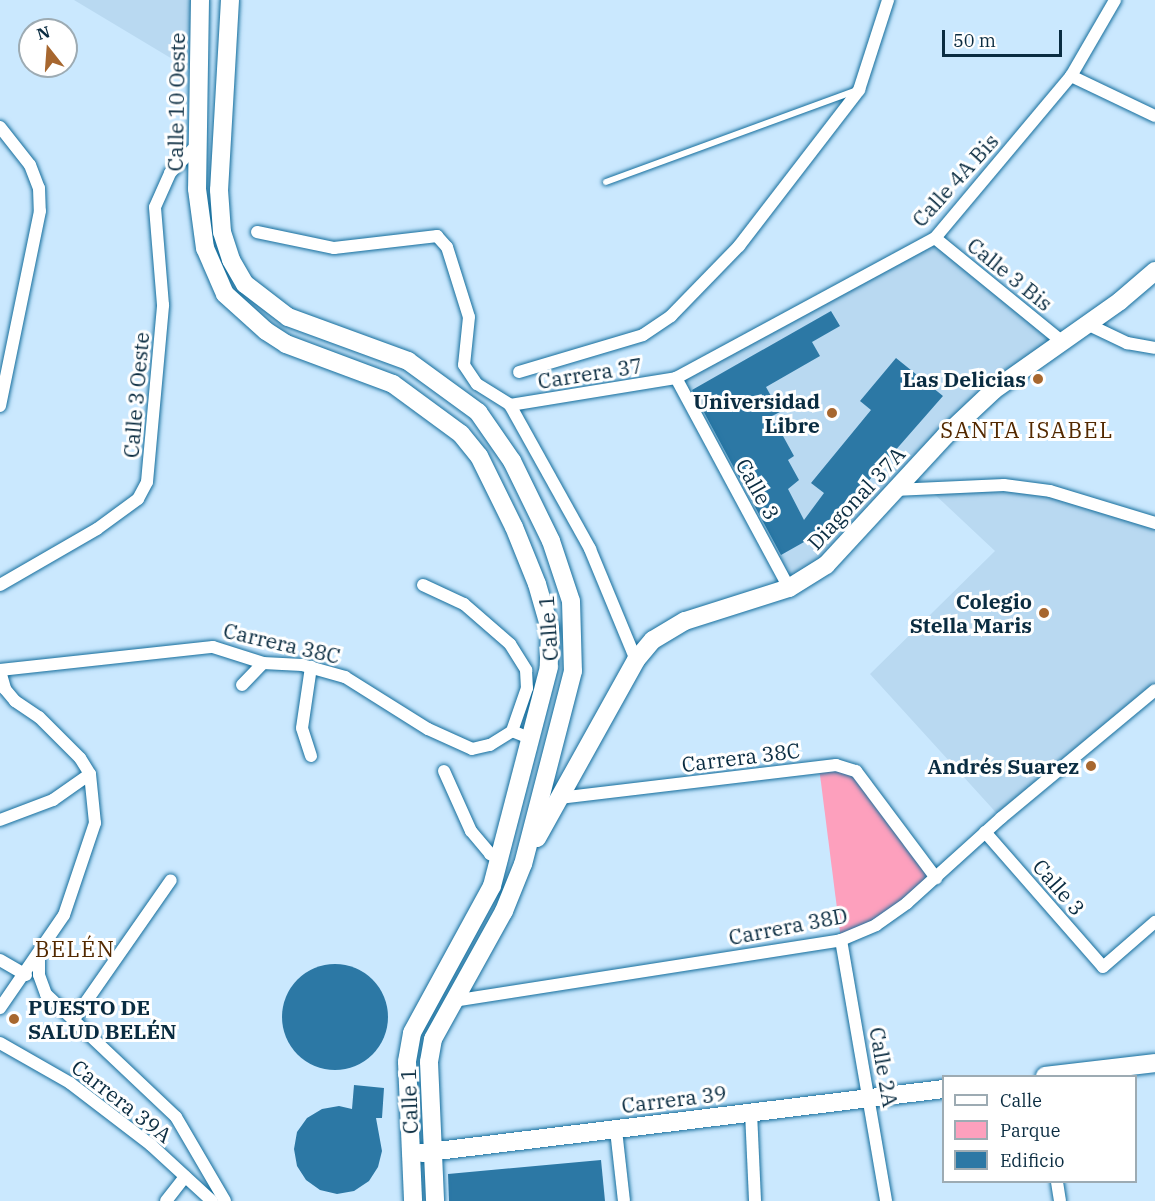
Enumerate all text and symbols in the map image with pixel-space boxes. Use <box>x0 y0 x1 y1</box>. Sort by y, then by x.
north arrow <box>18 18 78 78</box>
scale bar <box>945 18 1065 56</box>
text: N <box>34 21 52 44</box>
text: 50 m <box>953 29 996 52</box>
street label: Calle 10 Oeste <box>162 32 190 172</box>
street label: Calle 4A Bis <box>907 128 1003 232</box>
street label: Calle 3 Bis <box>962 232 1058 316</box>
street label: Calle 3 Oeste <box>118 331 154 459</box>
street label: Carrera 37 <box>536 352 644 394</box>
place label: Las Delicias <box>903 366 1026 392</box>
marker: Las Delicias <box>1031 372 1045 386</box>
place label: Universidad Libre <box>693 388 820 438</box>
marker: Universidad Libre <box>825 406 839 420</box>
district label: SANTA ISABEL <box>940 417 1114 443</box>
street label: Diagonal 37A <box>802 441 910 555</box>
street label: Calle 3 <box>731 454 785 524</box>
place label: Colegio Stella Maris <box>910 588 1032 638</box>
street label: Calle 1 <box>533 594 563 662</box>
marker: Colegio Stella Maris <box>1037 606 1051 620</box>
street label: Carrera 38C <box>221 617 343 669</box>
street label: Carrera 38C <box>680 737 802 777</box>
place label: Andrés Suarez <box>928 753 1079 779</box>
marker: Andrés Suarez <box>1084 759 1098 773</box>
street label: Calle 3 <box>1028 854 1090 920</box>
street label: Carrera 38D <box>726 902 850 950</box>
district label: BELÉN <box>35 936 115 962</box>
place label: PUESTO DE SALUD BELÉN <box>28 994 177 1044</box>
marker: PUESTO DE SALUD BELÉN <box>5 1010 23 1028</box>
street label: Calle 2A <box>865 1025 903 1109</box>
street label: Carrera 39A <box>67 1054 177 1148</box>
street label: Calle 1 <box>395 1067 423 1135</box>
legend <box>942 1075 1137 1183</box>
street label: Carrera 39 <box>620 1080 728 1118</box>
text: Calle <box>1000 1089 1042 1112</box>
text: Parque <box>1000 1119 1060 1142</box>
text: Edificio <box>1000 1149 1064 1172</box>

